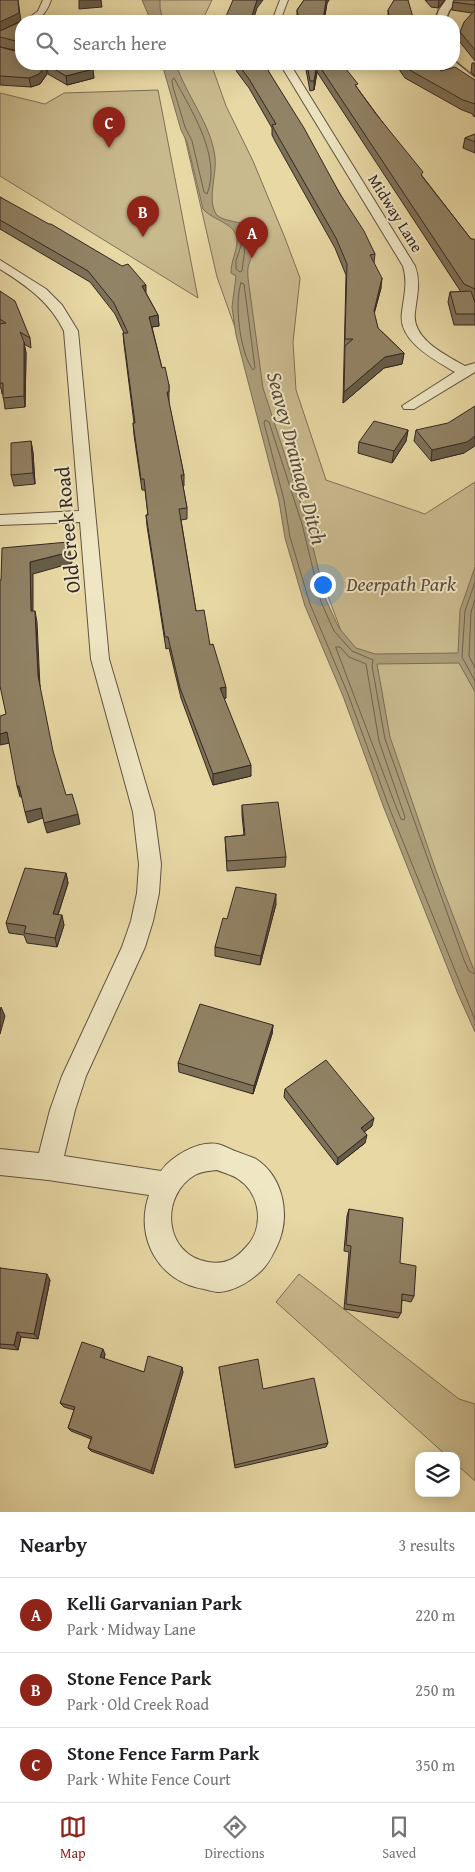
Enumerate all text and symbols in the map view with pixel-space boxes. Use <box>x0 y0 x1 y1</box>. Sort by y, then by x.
search box <box>15 15 460 70</box>
icon: search <box>33 29 61 57</box>
text: Search here <box>73 29 167 57</box>
pin: C <box>93 107 125 148</box>
street label: Midway Lane <box>362 169 430 257</box>
pin: B <box>127 196 159 237</box>
pin: A <box>236 217 268 258</box>
water label: Seavey Drainage Ditch <box>259 368 335 548</box>
street label: Old Creek Road <box>47 465 87 594</box>
park label: Deerpath Park <box>345 569 457 598</box>
your location <box>310 572 336 598</box>
map controls <box>415 1452 460 1497</box>
button: layers <box>415 1452 460 1497</box>
text: Nearby <box>20 1529 87 1560</box>
text: 3 results <box>398 1533 455 1557</box>
text: Kelli Garvanian Park <box>67 1589 242 1617</box>
text: A <box>31 1603 41 1627</box>
text: 220 m <box>415 1603 455 1627</box>
text: Park · Midway Lane <box>67 1617 196 1641</box>
text: Stone Fence Park <box>67 1664 211 1692</box>
text: B <box>31 1678 41 1702</box>
text: 250 m <box>415 1678 455 1702</box>
text: Park · Old Creek Road <box>67 1692 209 1716</box>
text: Stone Fence Farm Park <box>67 1739 259 1767</box>
text: C <box>31 1753 41 1777</box>
text: 350 m <box>415 1753 455 1777</box>
text: Park · White Fence Court <box>67 1767 231 1791</box>
tab: Map <box>59 1813 87 1863</box>
tab: Directions <box>204 1813 265 1863</box>
tab: Saved <box>382 1813 416 1863</box>

